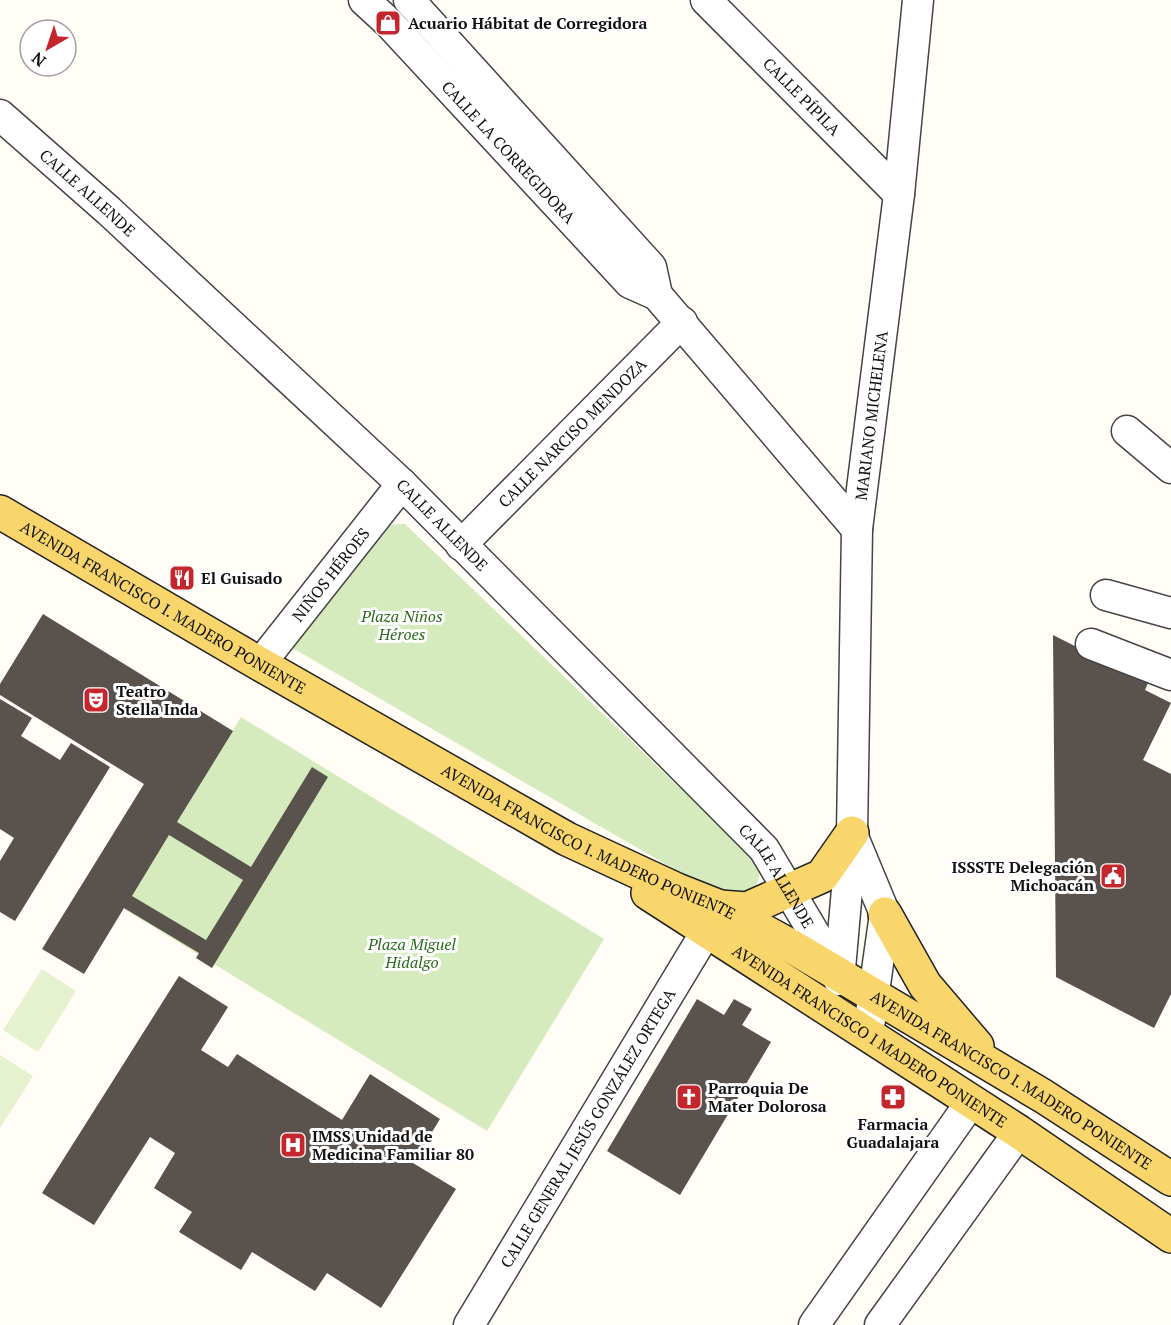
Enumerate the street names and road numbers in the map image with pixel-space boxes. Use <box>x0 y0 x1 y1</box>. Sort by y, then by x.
street label: CALLE PÍPILA <box>758 53 846 140</box>
street label: CALLE LA CORREGIDORA <box>437 76 580 228</box>
street label: CALLE ALLENDE <box>35 144 140 241</box>
street label: MARIANO MICHELENA <box>850 329 893 502</box>
street label: CALLE NARCISO MENDOZA <box>493 353 651 512</box>
street label: CALLE ALLENDE <box>392 474 493 576</box>
street label: AVENIDA FRANCISCO I. MADERO PONIENTE <box>17 515 310 699</box>
street label: NIÑOS HÉROES <box>287 523 374 626</box>
street label: AVENIDA FRANCISCO I. MADERO PONIENTE <box>437 759 740 925</box>
street label: CALLE ALLENDE <box>734 819 819 932</box>
street label: AVENIDA FRANCISCO I MADERO PONIENTE <box>728 939 1012 1133</box>
street label: CALLE GENERAL JESÚS GONZÁLEZ ORTEGA <box>495 984 681 1272</box>
street label: AVENIDA FRANCISCO I. MADERO PONIENTE <box>867 985 1156 1175</box>

